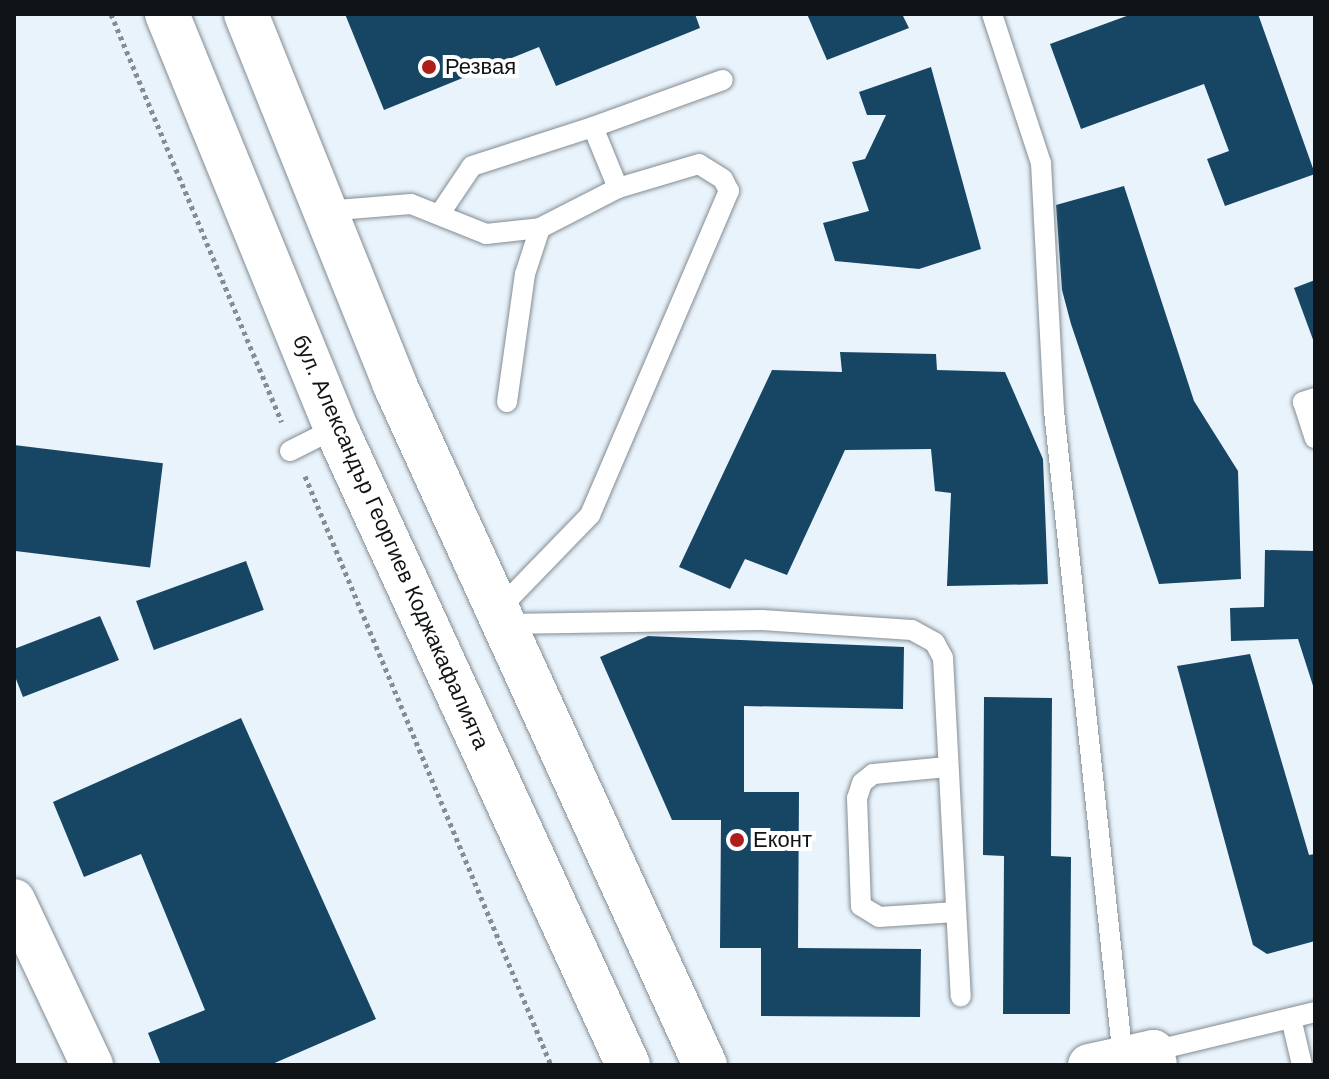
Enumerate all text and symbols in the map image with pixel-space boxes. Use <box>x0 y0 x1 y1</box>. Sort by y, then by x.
place label: Резвая <box>445 54 516 80</box>
marker: Резвая <box>420 58 438 76</box>
street label: бул. Александър Георгиев Коджакафалията <box>287 331 495 753</box>
place label: Еконт <box>753 827 812 853</box>
marker: Еконт <box>728 831 746 849</box>

